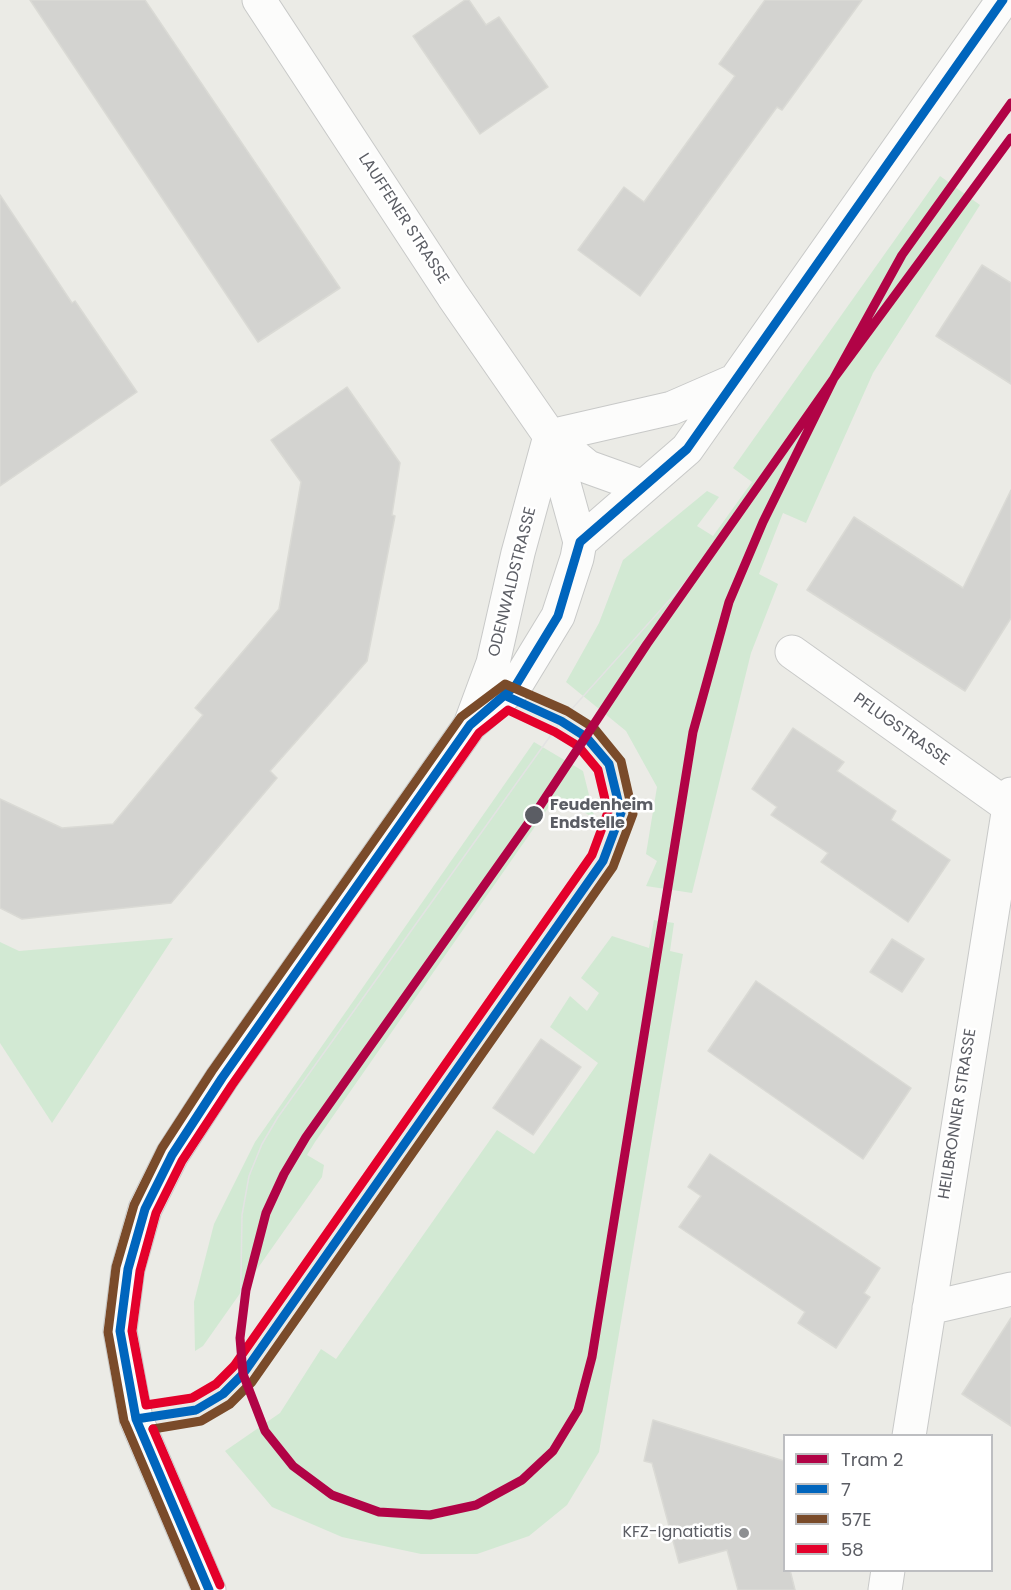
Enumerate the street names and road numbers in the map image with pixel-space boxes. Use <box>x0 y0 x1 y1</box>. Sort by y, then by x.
street label: LAUFFENER STRASSE <box>354 150 452 288</box>
street label: ODENWALDSTRASSE <box>485 505 541 659</box>
street label: PFLUGSTRASSE <box>849 690 953 770</box>
street label: HEILBRONNER STRASSE <box>935 1027 981 1201</box>

